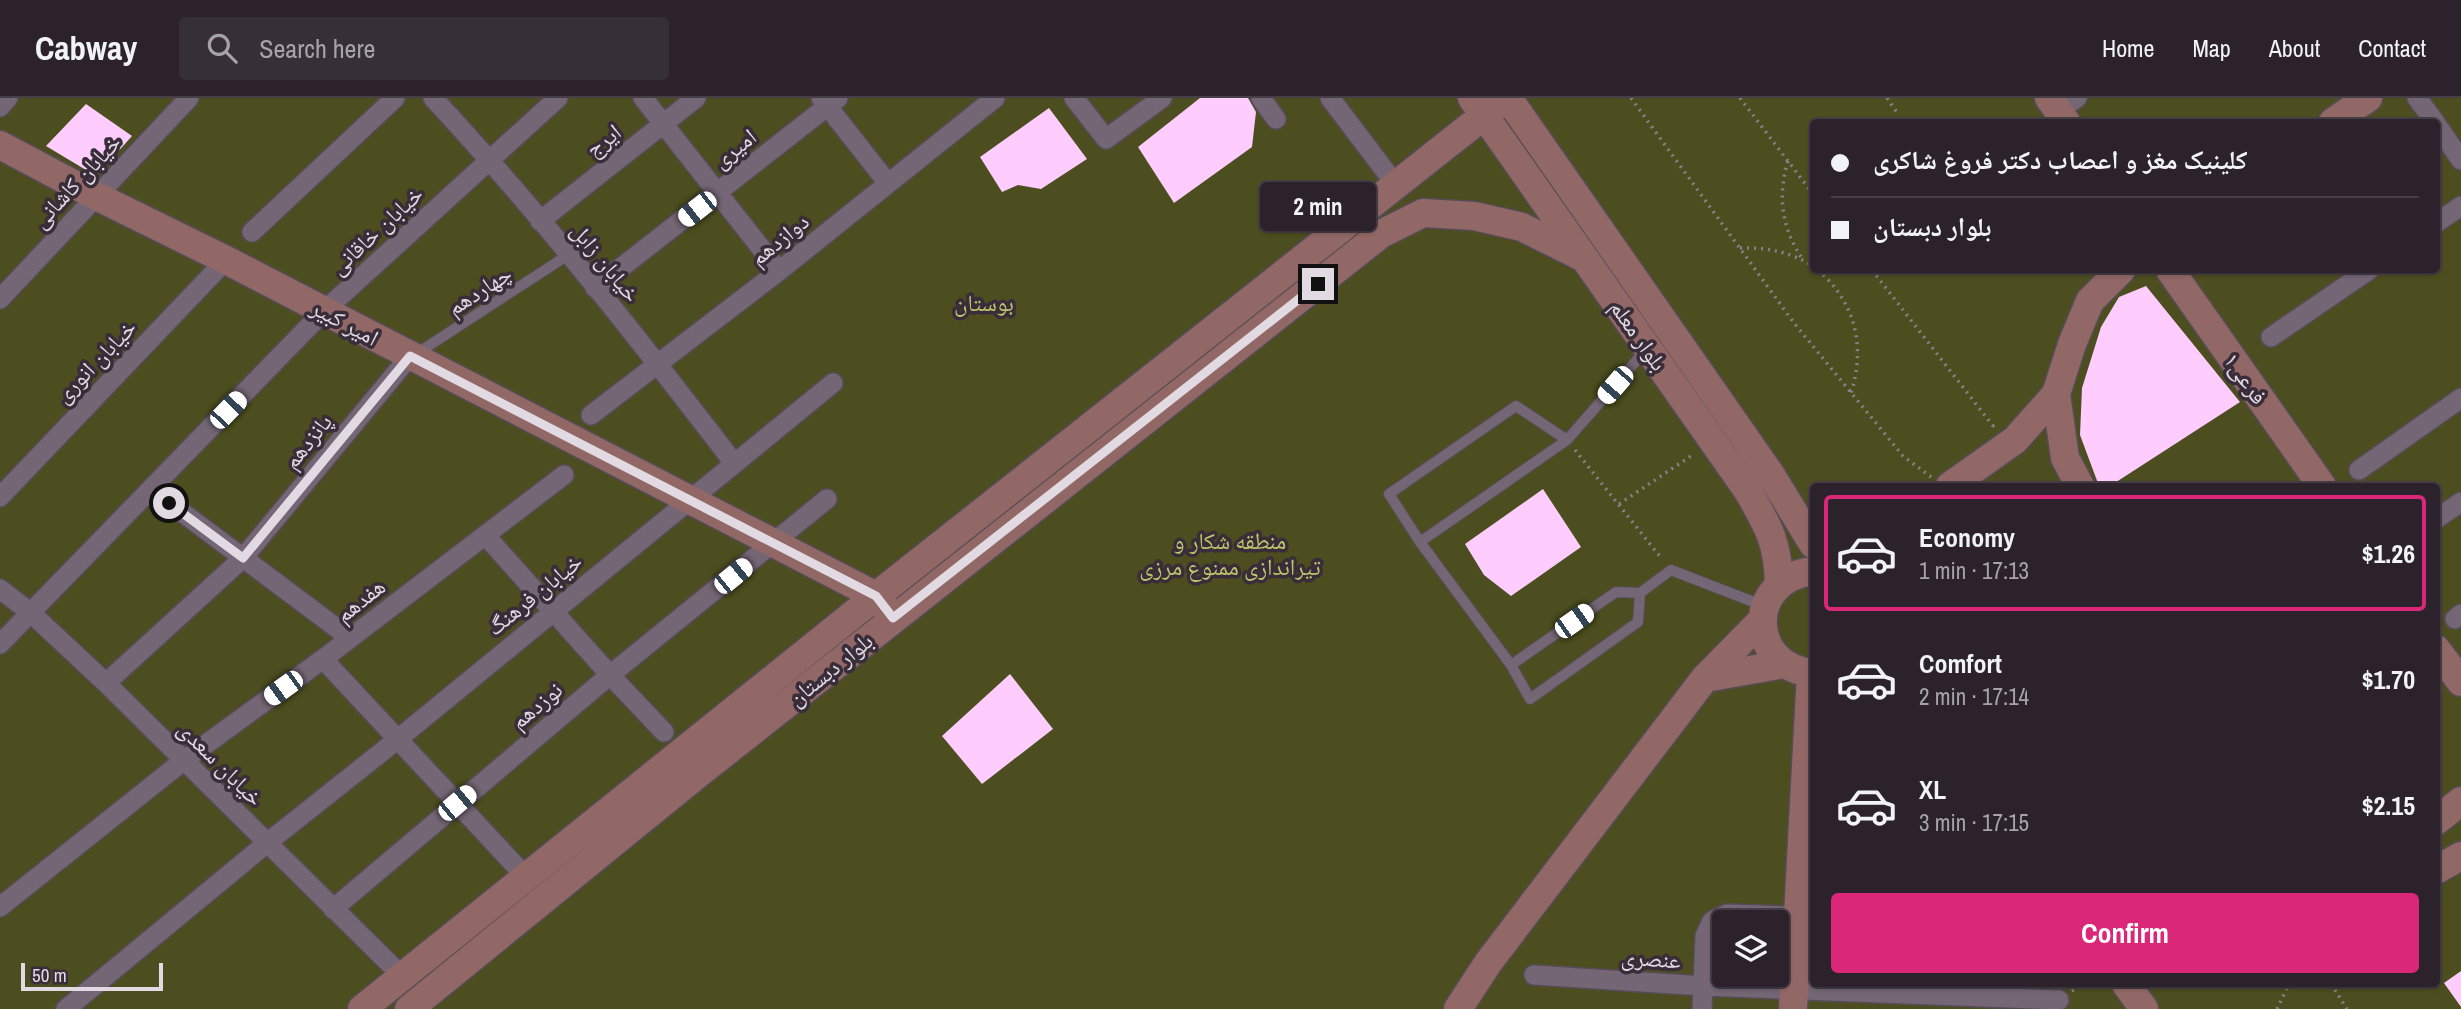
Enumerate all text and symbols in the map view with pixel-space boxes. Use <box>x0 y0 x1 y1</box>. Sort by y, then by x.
search box <box>179 17 669 80</box>
text: Cabway <box>35 26 137 70</box>
icon: search <box>203 29 241 67</box>
text: Search here <box>259 31 375 66</box>
text: Home <box>2102 32 2154 64</box>
text: Map <box>2192 32 2231 64</box>
text: About <box>2269 32 2320 64</box>
text: Contact <box>2358 32 2426 64</box>
street label: ایرج <box>579 116 627 164</box>
street label: امیری <box>706 121 762 175</box>
street label: خیابان کاشانی <box>24 127 128 235</box>
text: کلینیک مغز و اعصاب دکتر فروغ شاکری <box>1873 142 2248 177</box>
street label: خیابان خاقانی <box>322 179 430 281</box>
callout: 2 min <box>1260 183 1376 232</box>
car <box>674 188 721 230</box>
text: 2 min <box>1293 191 1343 222</box>
street label: دوازدهم <box>743 206 816 273</box>
text: بلوار دبستان <box>1873 209 1991 244</box>
street label: خیابان زابل <box>564 216 648 308</box>
street label: چهاردهم <box>441 258 518 323</box>
route end <box>1302 268 1334 300</box>
park label: بوستان <box>954 287 1014 318</box>
street label: امیر کبیر <box>305 291 384 353</box>
street label: بلوار معلم <box>1603 293 1675 377</box>
street label: خیابان انوری <box>47 312 143 410</box>
street label: فرعی۱ <box>2217 346 2275 410</box>
car <box>1594 362 1637 408</box>
car <box>206 388 251 432</box>
street label: پانزدهم <box>275 407 340 476</box>
route start <box>153 487 185 519</box>
text: Economy <box>1919 520 2015 555</box>
icon: car <box>1835 522 1898 585</box>
park label: منطقه شکار و تیراندازی ممنوع مرزی <box>1139 525 1321 582</box>
text: $1.26 <box>2362 536 2415 571</box>
street label: خیابان فرهنگ <box>480 546 588 642</box>
car <box>711 555 756 597</box>
text: 1 min · 17:13 <box>1919 555 2029 586</box>
street label: هفدهم <box>329 571 392 630</box>
car <box>1551 600 1598 642</box>
street label: بلوار دبستان <box>781 625 879 713</box>
text: Comfort <box>1919 646 2002 681</box>
icon: car <box>1835 648 1898 711</box>
text: $1.70 <box>2362 662 2415 697</box>
car <box>260 667 307 709</box>
street label: نوزدهم <box>503 674 569 737</box>
text: 2 min · 17:14 <box>1919 681 2029 712</box>
street label: خیابان سعدی <box>171 713 271 813</box>
text: XL <box>1919 772 1946 807</box>
icon: car <box>1835 774 1898 837</box>
car <box>435 781 480 825</box>
text: $2.15 <box>2362 788 2415 823</box>
text: 3 min · 17:15 <box>1919 807 2029 838</box>
button: Confirm <box>1831 893 2419 973</box>
map controls <box>1712 910 1789 987</box>
button: layers <box>1712 910 1789 987</box>
street label: عنصری <box>1620 940 1682 976</box>
scale bar <box>21 960 163 992</box>
text: 50 m <box>32 962 67 988</box>

